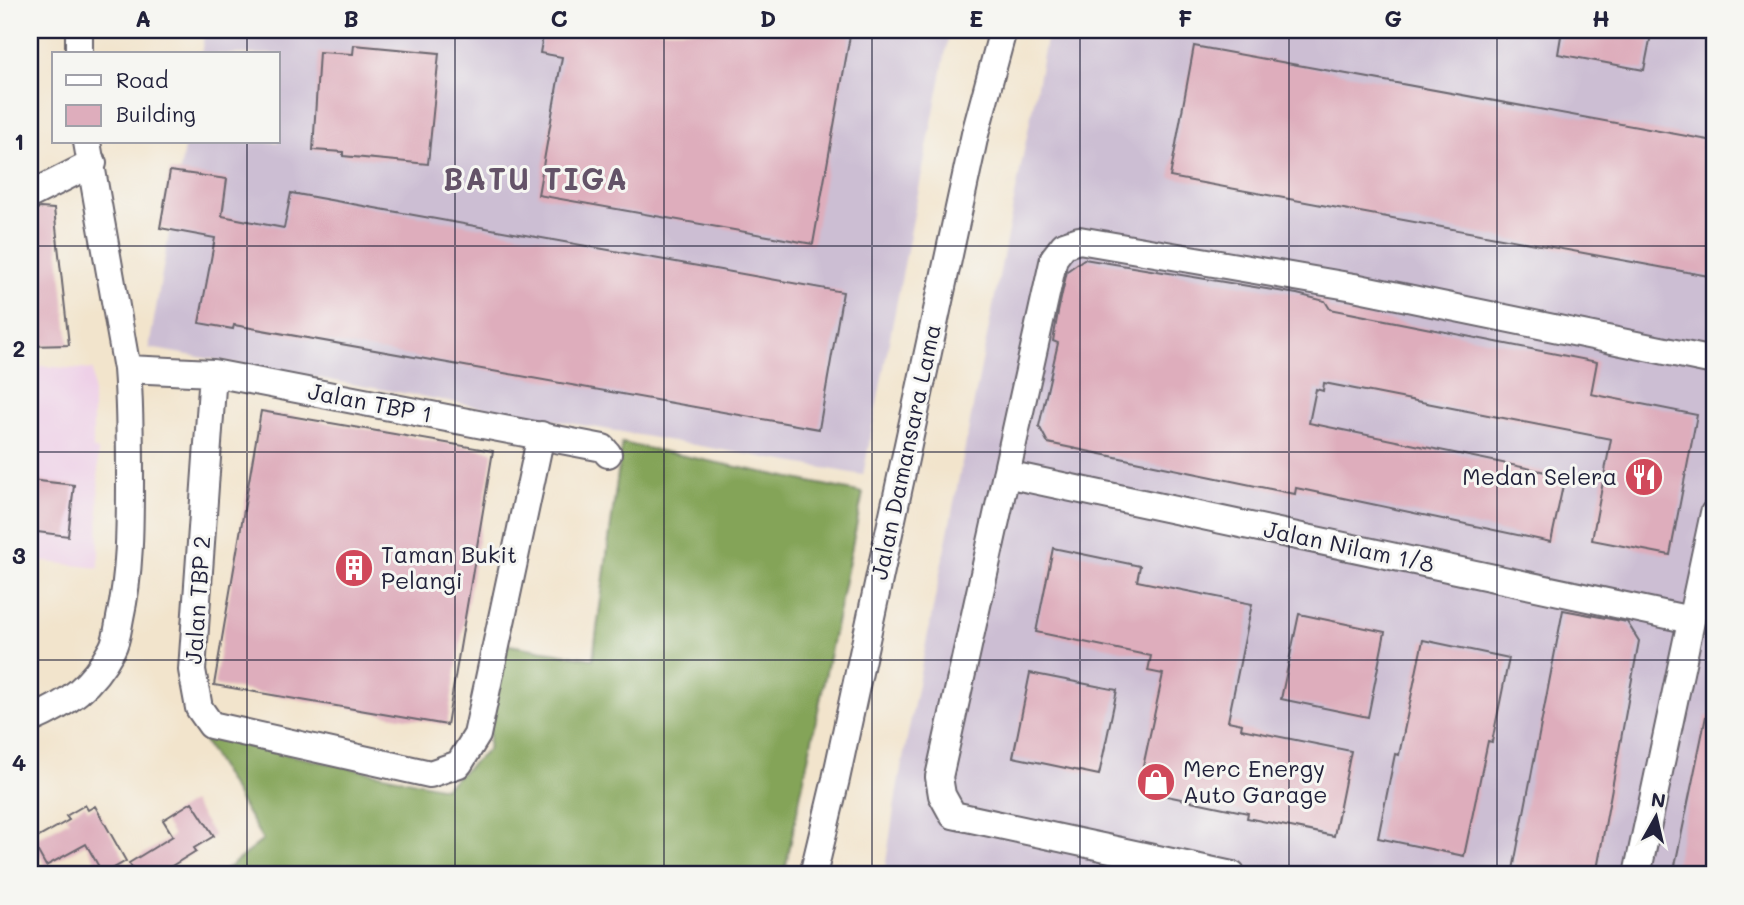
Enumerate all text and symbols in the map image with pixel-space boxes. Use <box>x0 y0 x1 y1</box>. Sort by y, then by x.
text: A <box>135 3 151 33</box>
text: B <box>343 3 359 33</box>
text: C <box>550 3 568 33</box>
text: D <box>760 3 776 33</box>
text: E <box>969 3 983 33</box>
text: F <box>1178 3 1192 33</box>
text: G <box>1384 3 1402 33</box>
text: H <box>1592 3 1610 33</box>
legend <box>52 52 280 144</box>
text: Road <box>116 66 168 93</box>
text: Building <box>116 100 196 127</box>
text: 1 <box>14 126 24 156</box>
district label: BATU TIGA <box>443 158 629 198</box>
street label: Jalan Damansara Lama <box>863 321 947 582</box>
text: 2 <box>13 333 25 363</box>
street label: Jalan TBP 1 <box>306 375 435 429</box>
restaurant icon: Medan Selera <box>1623 456 1665 498</box>
place label: Medan Selera <box>1462 461 1617 491</box>
street label: Jalan Nilam 1/8 <box>1261 513 1437 579</box>
street label: Jalan TBP 2 <box>178 535 216 665</box>
place label: Taman Bukit Pelangi <box>381 539 517 595</box>
text: 3 <box>12 540 26 570</box>
building icon: Taman Bukit Pelangi <box>333 547 375 589</box>
text: 4 <box>12 747 26 777</box>
place label: Merc Energy Auto Garage <box>1183 753 1327 809</box>
shop icon: Merc Energy Auto Garage <box>1135 761 1177 803</box>
north arrow <box>1622 782 1692 852</box>
text: N <box>1650 786 1667 813</box>

